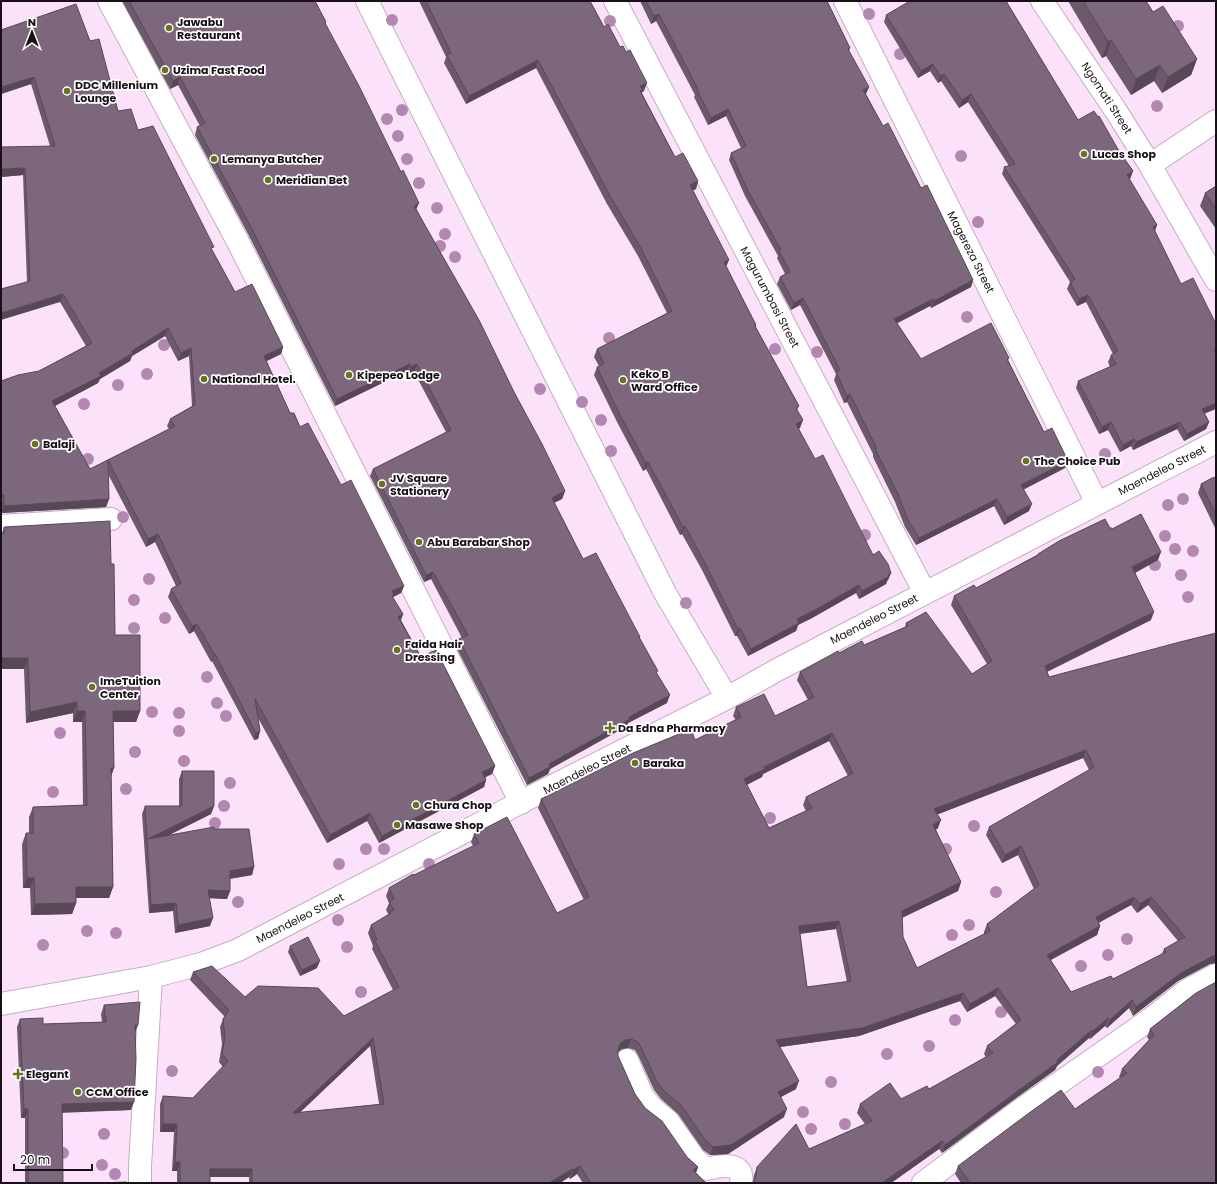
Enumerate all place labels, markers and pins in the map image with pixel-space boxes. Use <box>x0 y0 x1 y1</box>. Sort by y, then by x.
place label: Jawabu Restaurant <box>177 14 241 43</box>
marker: Jawabu Restaurant <box>164 23 174 33</box>
place label: Uzima Fast Food <box>173 62 265 78</box>
marker: Uzima Fast Food <box>160 65 170 75</box>
place label: DDC Millenium Lounge <box>75 77 158 106</box>
marker: DDC Millenium Lounge <box>62 86 72 96</box>
place label: Lucas Shop <box>1092 146 1156 162</box>
marker: Lucas Shop <box>1079 149 1089 159</box>
place label: Lemanya Butcher <box>222 151 322 167</box>
marker: Lemanya Butcher <box>209 154 219 164</box>
place label: Meridian Bet <box>276 172 348 188</box>
marker: Meridian Bet <box>263 175 273 185</box>
place label: Keko B Ward Office <box>631 366 698 395</box>
place label: Kipepeo Lodge <box>357 367 440 383</box>
marker: Kipepeo Lodge <box>344 370 354 380</box>
place label: National Hotel. <box>212 371 296 387</box>
marker: National Hotel. <box>199 374 209 384</box>
marker: Keko B Ward Office <box>618 375 628 385</box>
place label: Balaji <box>43 436 75 452</box>
marker: Balaji <box>30 439 40 449</box>
place label: The Choice Pub <box>1034 453 1121 469</box>
marker: The Choice Pub <box>1021 456 1031 466</box>
place label: JV Square Stationery <box>390 470 449 499</box>
marker: JV Square Stationery <box>377 479 387 489</box>
place label: Abu Barabar Shop <box>427 534 530 550</box>
marker: Abu Barabar Shop <box>414 537 424 547</box>
place label: Faida Hair Dressing <box>405 636 463 665</box>
marker: Faida Hair Dressing <box>392 645 402 655</box>
place label: ImeTuition Center <box>100 673 161 702</box>
marker: ImeTuition Center <box>87 682 97 692</box>
place label: Da Edna Pharmacy <box>618 720 726 736</box>
marker: Da Edna Pharmacy <box>605 723 615 733</box>
place label: Baraka <box>643 755 684 771</box>
marker: Baraka <box>630 758 640 768</box>
place label: Chura Chop <box>424 797 493 813</box>
marker: Chura Chop <box>411 800 421 810</box>
place label: Masawe Shop <box>405 817 484 833</box>
marker: Masawe Shop <box>392 820 402 830</box>
place label: Elegant <box>26 1066 69 1082</box>
marker: Elegant <box>13 1069 23 1079</box>
place label: CCM Office <box>86 1084 149 1100</box>
marker: CCM Office <box>73 1087 83 1097</box>

